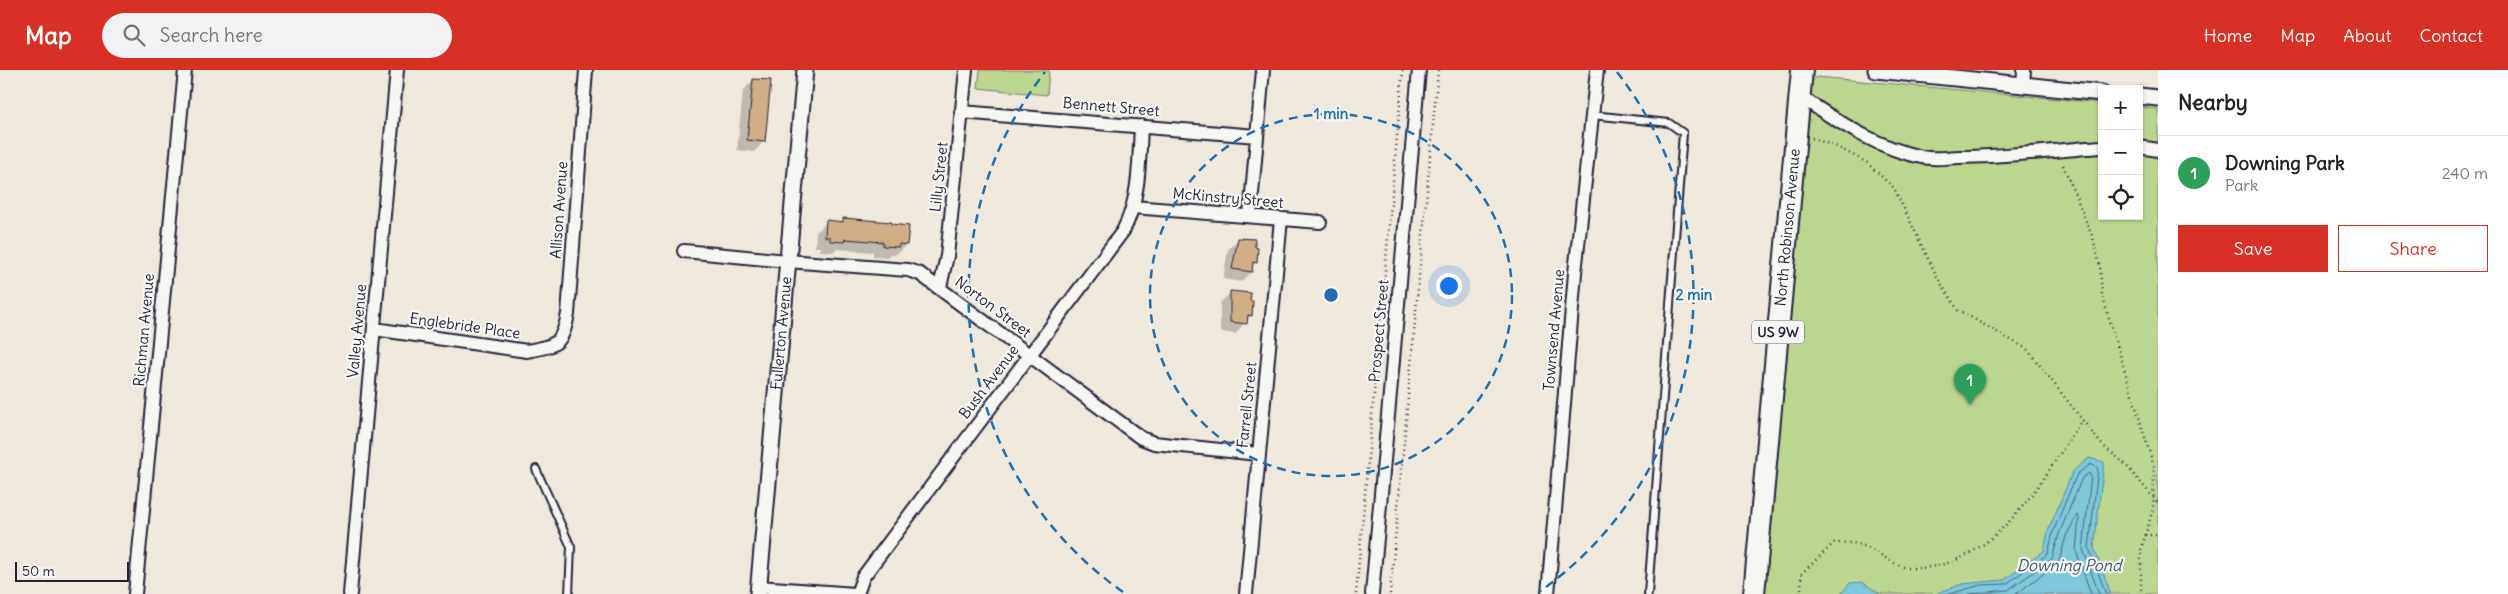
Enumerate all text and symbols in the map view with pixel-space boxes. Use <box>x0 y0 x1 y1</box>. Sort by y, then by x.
search box <box>102 13 452 58</box>
text: Map <box>25 20 72 50</box>
icon: search <box>120 21 148 49</box>
text: Search here <box>160 23 263 47</box>
text: Home <box>2204 24 2252 47</box>
text: Map <box>2280 24 2315 47</box>
text: About <box>2343 24 2391 47</box>
text: Contact <box>2419 24 2483 47</box>
map controls <box>2098 85 2143 220</box>
button: + <box>2098 85 2143 130</box>
text: Nearby <box>2178 89 2248 116</box>
street label: Bennett Street <box>1062 93 1160 120</box>
text: 1 min <box>1314 104 1349 123</box>
button: − <box>2098 130 2143 175</box>
street label: Lilly Street <box>925 141 952 213</box>
street label: North Robinson Avenue <box>1770 148 1804 307</box>
text: Downing Park <box>2225 151 2345 175</box>
street label: Allison Avenue <box>546 161 571 259</box>
text: 1 <box>2191 163 2197 183</box>
text: 240 m <box>2442 163 2488 183</box>
button: locate <box>2098 175 2143 220</box>
text: Park <box>2225 175 2258 195</box>
street label: McKinstry Street <box>1172 183 1284 212</box>
button: Save <box>2178 225 2328 272</box>
button: Share <box>2338 225 2488 272</box>
street label: Townsend Avenue <box>1539 268 1568 392</box>
street label: Norton Street <box>951 272 1035 341</box>
street label: Richman Avenue <box>129 273 158 387</box>
your location <box>1436 273 1462 299</box>
street label: Fullerton Avenue <box>766 275 795 391</box>
street label: Prospect Street <box>1365 279 1392 383</box>
street label: Valley Avenue <box>343 283 370 379</box>
text: 2 min <box>1676 285 1713 304</box>
centre of rings <box>1322 286 1340 304</box>
street label: Englebride Place <box>408 308 522 343</box>
road number: US 9W <box>1752 320 1804 344</box>
street label: Bush Avenue <box>955 341 1023 423</box>
street label: Farrell Street <box>1233 361 1260 449</box>
pin: 1 <box>1954 364 1986 405</box>
water label: Downing Pond <box>2017 555 2124 575</box>
scale bar <box>15 559 129 582</box>
text: 50 m <box>22 562 55 580</box>

